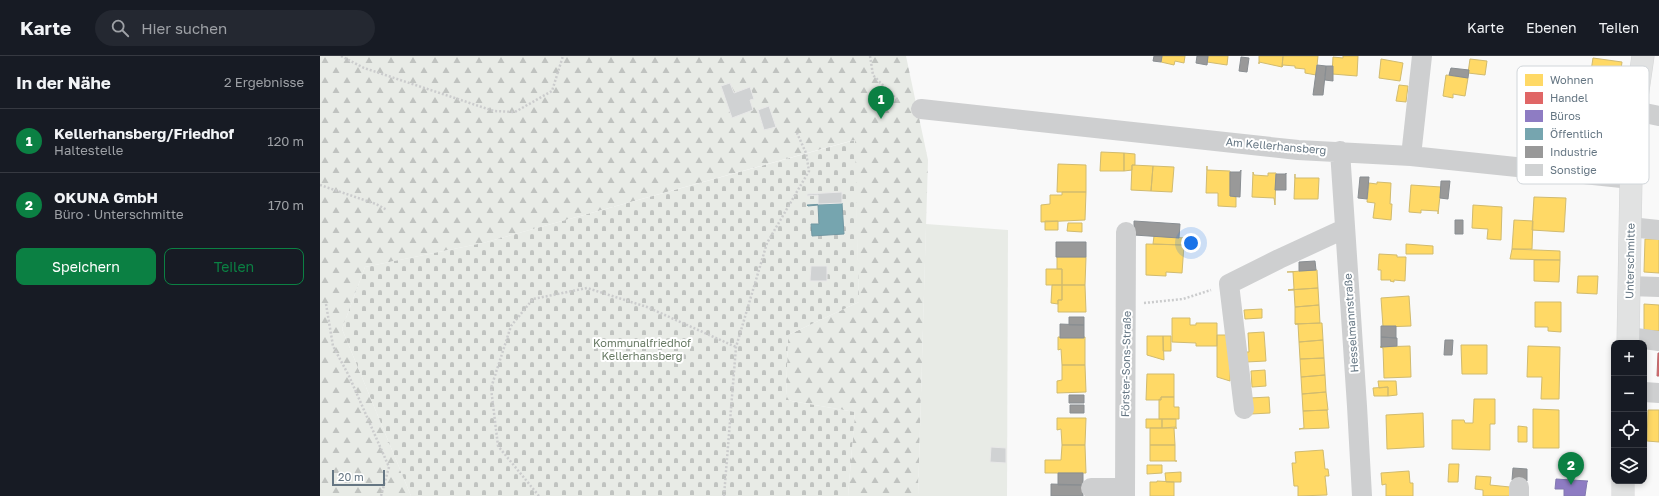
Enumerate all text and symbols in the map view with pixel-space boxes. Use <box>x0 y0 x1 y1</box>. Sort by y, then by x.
search box <box>95 10 375 46</box>
text: Karte <box>20 16 71 39</box>
icon: search <box>109 17 131 39</box>
text: Hier suchen <box>141 19 227 37</box>
text: Karte <box>1467 19 1504 36</box>
text: Ebenen <box>1526 19 1577 36</box>
text: Teilen <box>1599 19 1639 36</box>
legend <box>1517 66 1649 184</box>
text: In der Nähe <box>16 72 111 93</box>
text: Wohnen <box>1550 73 1593 86</box>
text: 2 Ergebnisse <box>224 74 304 90</box>
pin: 1 <box>868 86 894 119</box>
text: Handel <box>1550 91 1588 104</box>
text: Büros <box>1550 109 1581 122</box>
text: Kellerhansberg/Friedhof <box>54 124 234 142</box>
text: Öffentlich <box>1550 127 1603 140</box>
text: 1 <box>26 133 32 149</box>
text: 120 m <box>267 133 304 149</box>
street label: Am Kellerhansberg <box>1225 135 1327 156</box>
text: Haltestelle <box>54 142 123 158</box>
text: Industrie <box>1550 145 1598 158</box>
text: Sonstige <box>1550 163 1597 176</box>
text: OKUNA GmbH <box>54 188 158 206</box>
text: 2 <box>25 197 33 213</box>
text: 170 m <box>268 197 304 213</box>
text: Büro · Unterschmitte <box>54 206 184 222</box>
street label: Unterschmitte <box>1622 223 1637 299</box>
your location <box>1181 233 1201 253</box>
button: Speichern <box>16 248 156 285</box>
button: Teilen <box>164 248 304 285</box>
street label: Hesselmannstraße <box>1341 273 1360 373</box>
street label: Förster-Sons-Straße <box>1118 311 1133 417</box>
park label: Kommunalfriedhof Kellerhansberg <box>593 336 691 362</box>
map controls <box>1611 340 1647 484</box>
button: + <box>1611 340 1647 376</box>
button: − <box>1611 376 1647 412</box>
button: locate <box>1611 412 1647 448</box>
button: layers <box>1611 448 1647 484</box>
pin: 2 <box>1558 452 1584 485</box>
scale bar <box>332 468 385 487</box>
text: 20 m <box>338 470 364 483</box>

